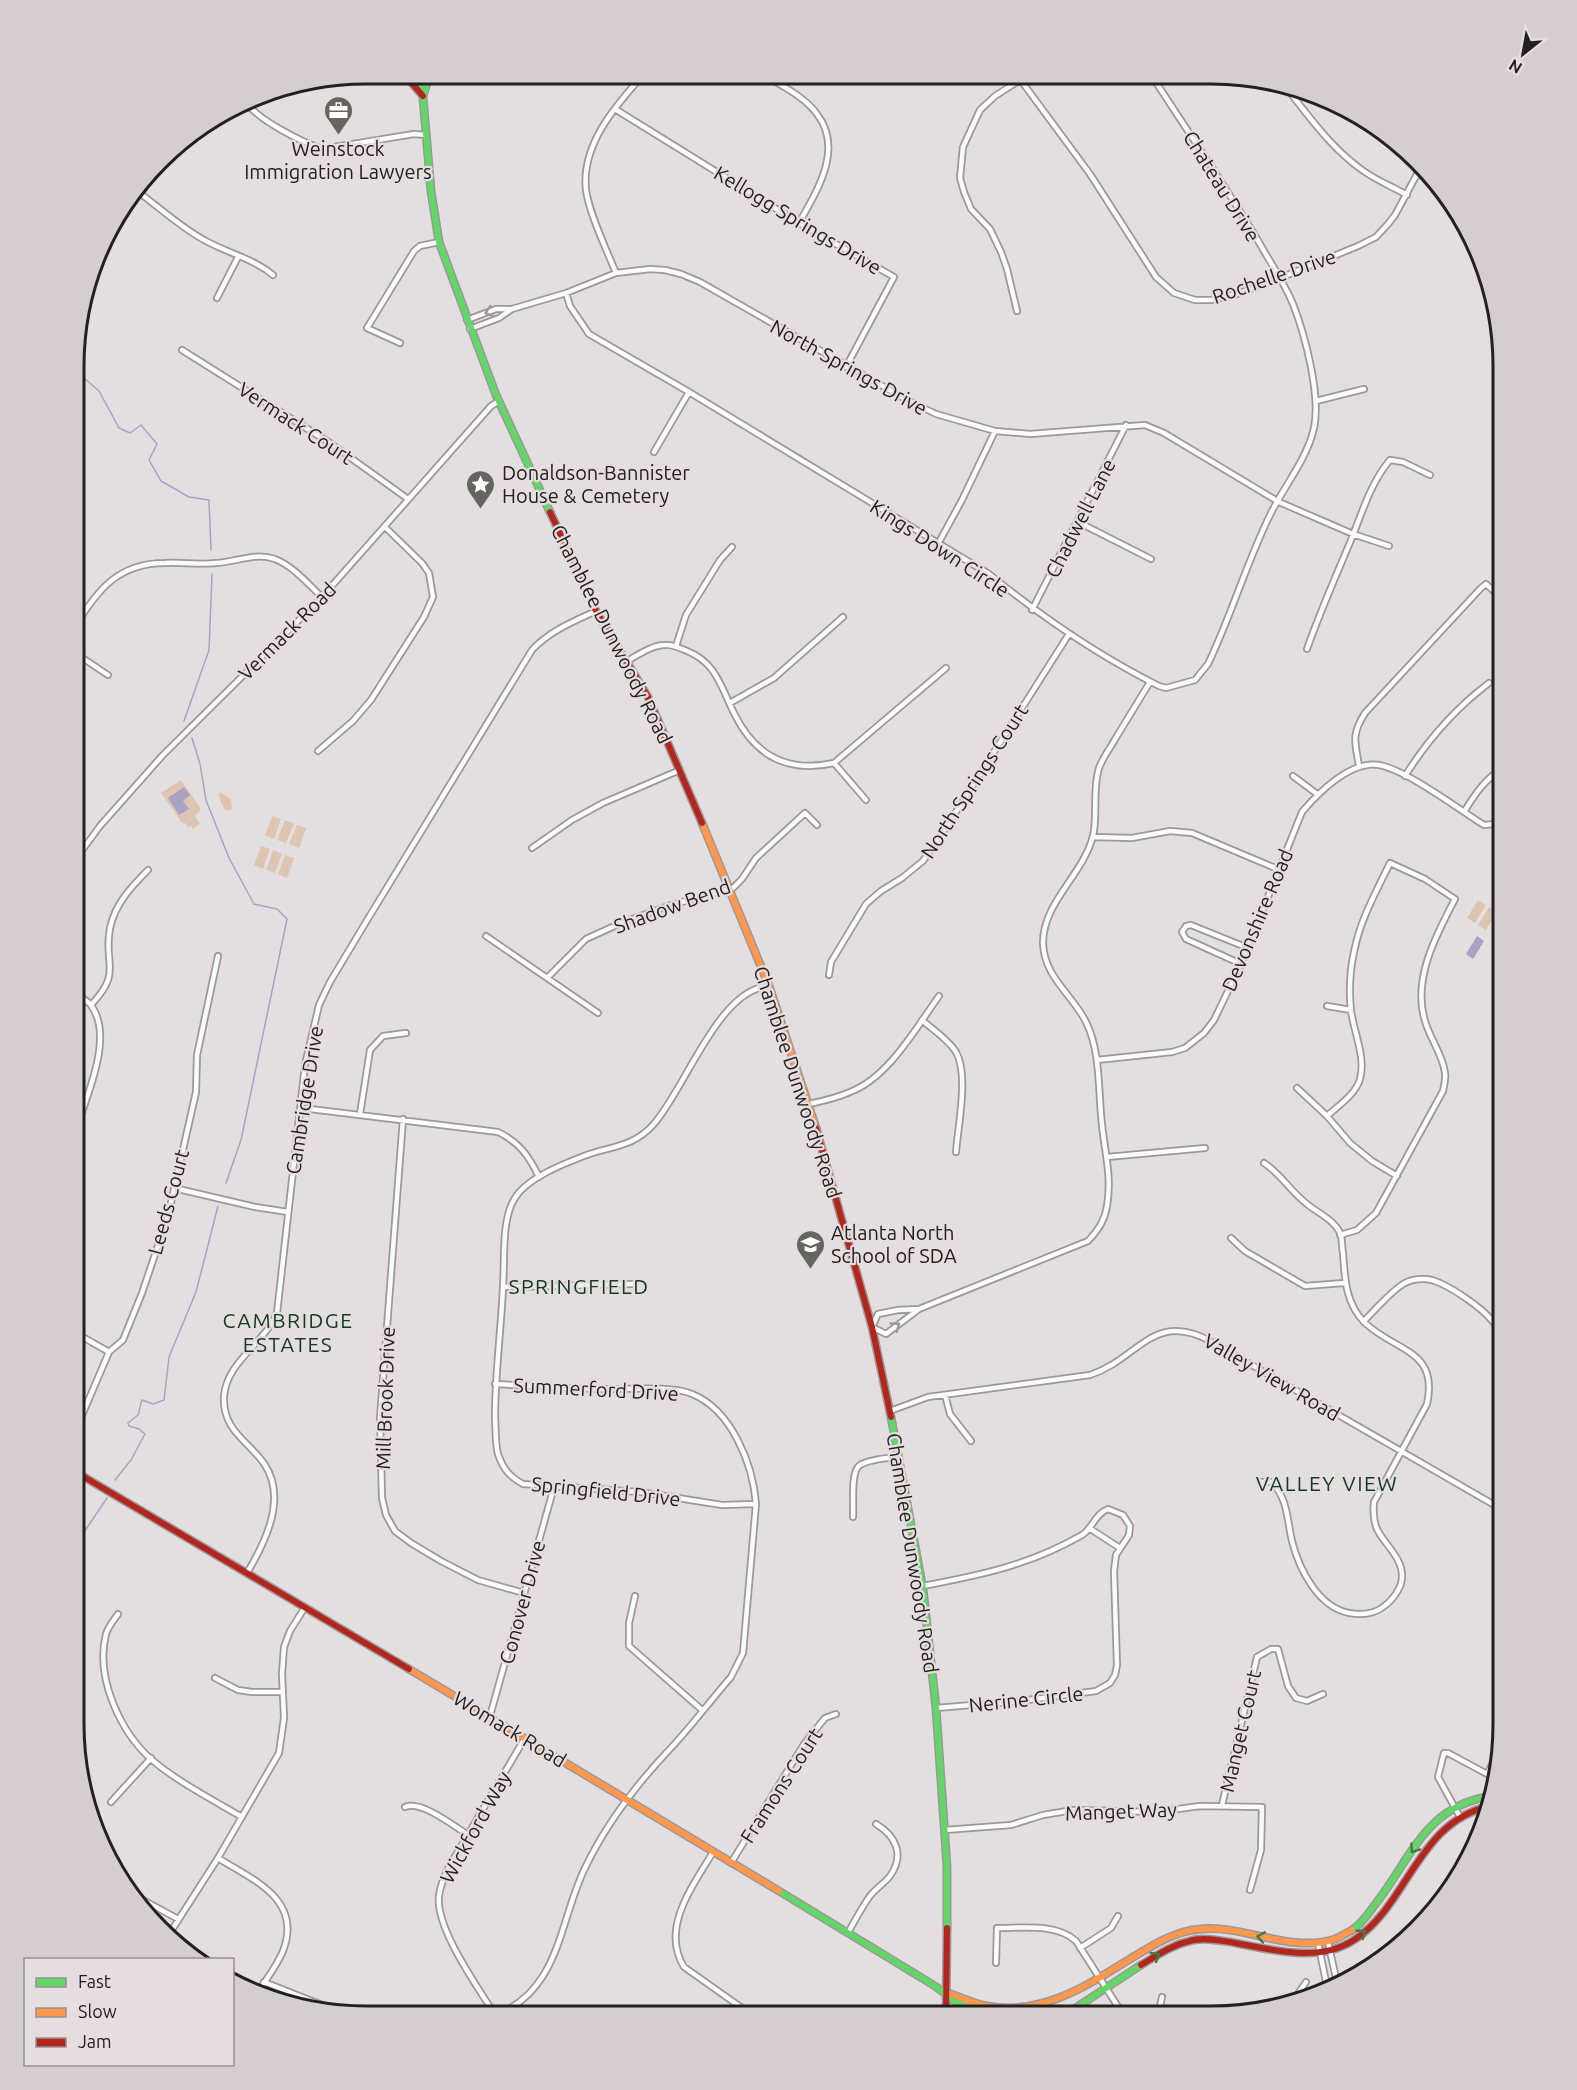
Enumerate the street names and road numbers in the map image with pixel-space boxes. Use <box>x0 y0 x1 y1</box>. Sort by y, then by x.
street label: Chateau Drive <box>1179 126 1265 246</box>
street label: Kellogg Springs Drive <box>710 161 886 279</box>
street label: Rochelle Drive <box>1209 244 1339 308</box>
street label: North Springs Drive <box>767 314 931 420</box>
street label: Vermack Court <box>234 377 358 469</box>
street label: Chadwell Lane <box>1040 455 1120 581</box>
street label: Kings Down Circle <box>866 494 1014 602</box>
street label: Chamblee Dunwoody Road <box>547 521 677 747</box>
street label: Vermack Road <box>234 578 340 684</box>
street label: North Springs Court <box>916 700 1032 862</box>
street label: Devonshire Road <box>1217 845 1297 995</box>
street label: Shadow Bend <box>610 874 734 938</box>
street label: Chamblee Dunwoody Road <box>750 963 846 1201</box>
street label: Cambridge Drive <box>281 1024 327 1176</box>
street label: Leeds Court <box>143 1147 193 1257</box>
street label: Mill Brook Drive <box>371 1326 399 1470</box>
street label: Valley View Road <box>1200 1329 1344 1425</box>
street label: Summerford Drive <box>513 1373 679 1405</box>
street label: Chamblee Dunwoody Road <box>883 1431 943 1675</box>
street label: Springfield Drive <box>530 1472 682 1510</box>
street label: Conover Drive <box>494 1538 550 1666</box>
street label: Manget Court <box>1215 1667 1265 1794</box>
street label: Nerine Circle <box>968 1682 1084 1716</box>
street label: Womack Road <box>449 1686 571 1772</box>
street label: Framons Court <box>735 1723 827 1847</box>
street label: Wickford Way <box>435 1767 515 1887</box>
street label: Manget Way <box>1065 1798 1178 1824</box>

